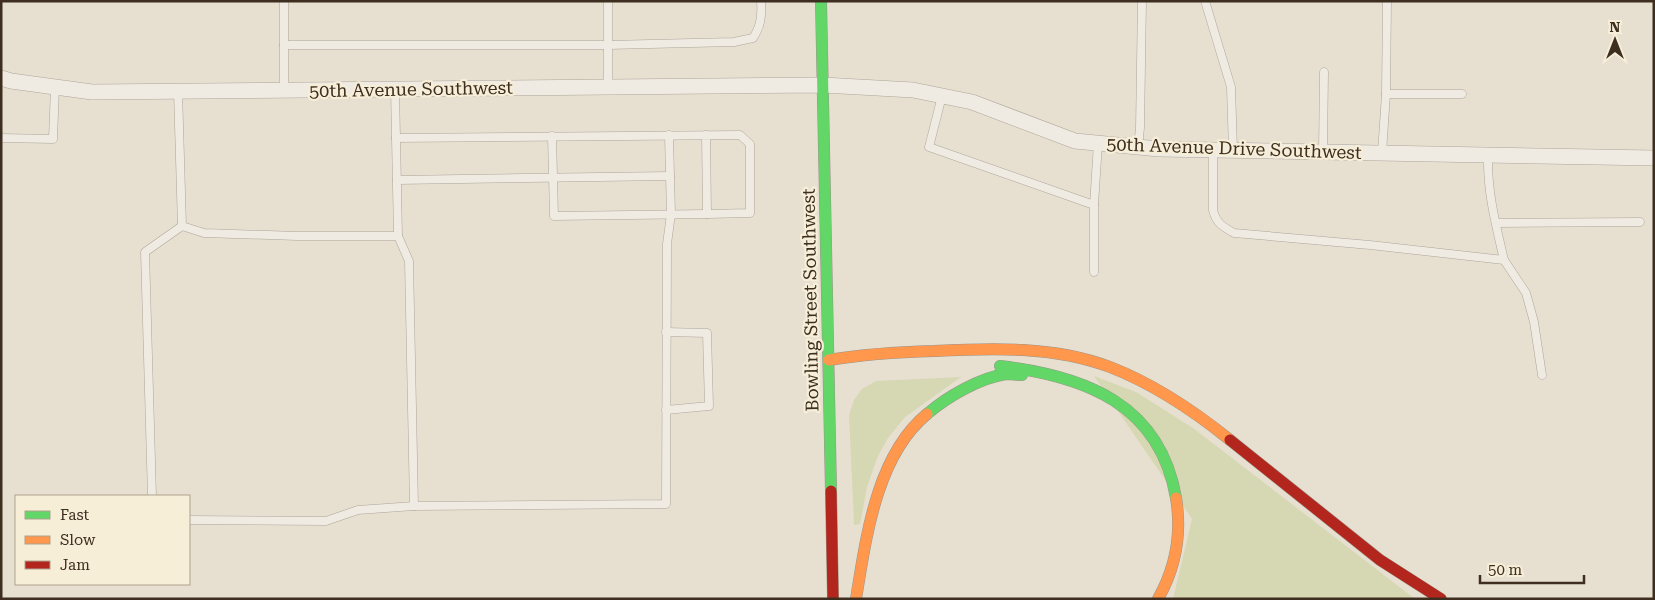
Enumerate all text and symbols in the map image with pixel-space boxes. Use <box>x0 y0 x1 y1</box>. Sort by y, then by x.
north arrow <box>1590 15 1640 65</box>
text: N <box>1610 19 1621 35</box>
street label: 50th Avenue Southwest <box>309 77 513 101</box>
street label: 50th Avenue Drive Southwest <box>1106 133 1362 163</box>
street label: Bowling Street Southwest <box>798 188 822 412</box>
legend <box>15 495 190 585</box>
text: Fast <box>60 506 90 524</box>
text: Slow <box>60 531 96 549</box>
scale bar <box>1480 552 1584 584</box>
text: Jam <box>60 556 90 574</box>
text: 50 m <box>1488 561 1523 579</box>

